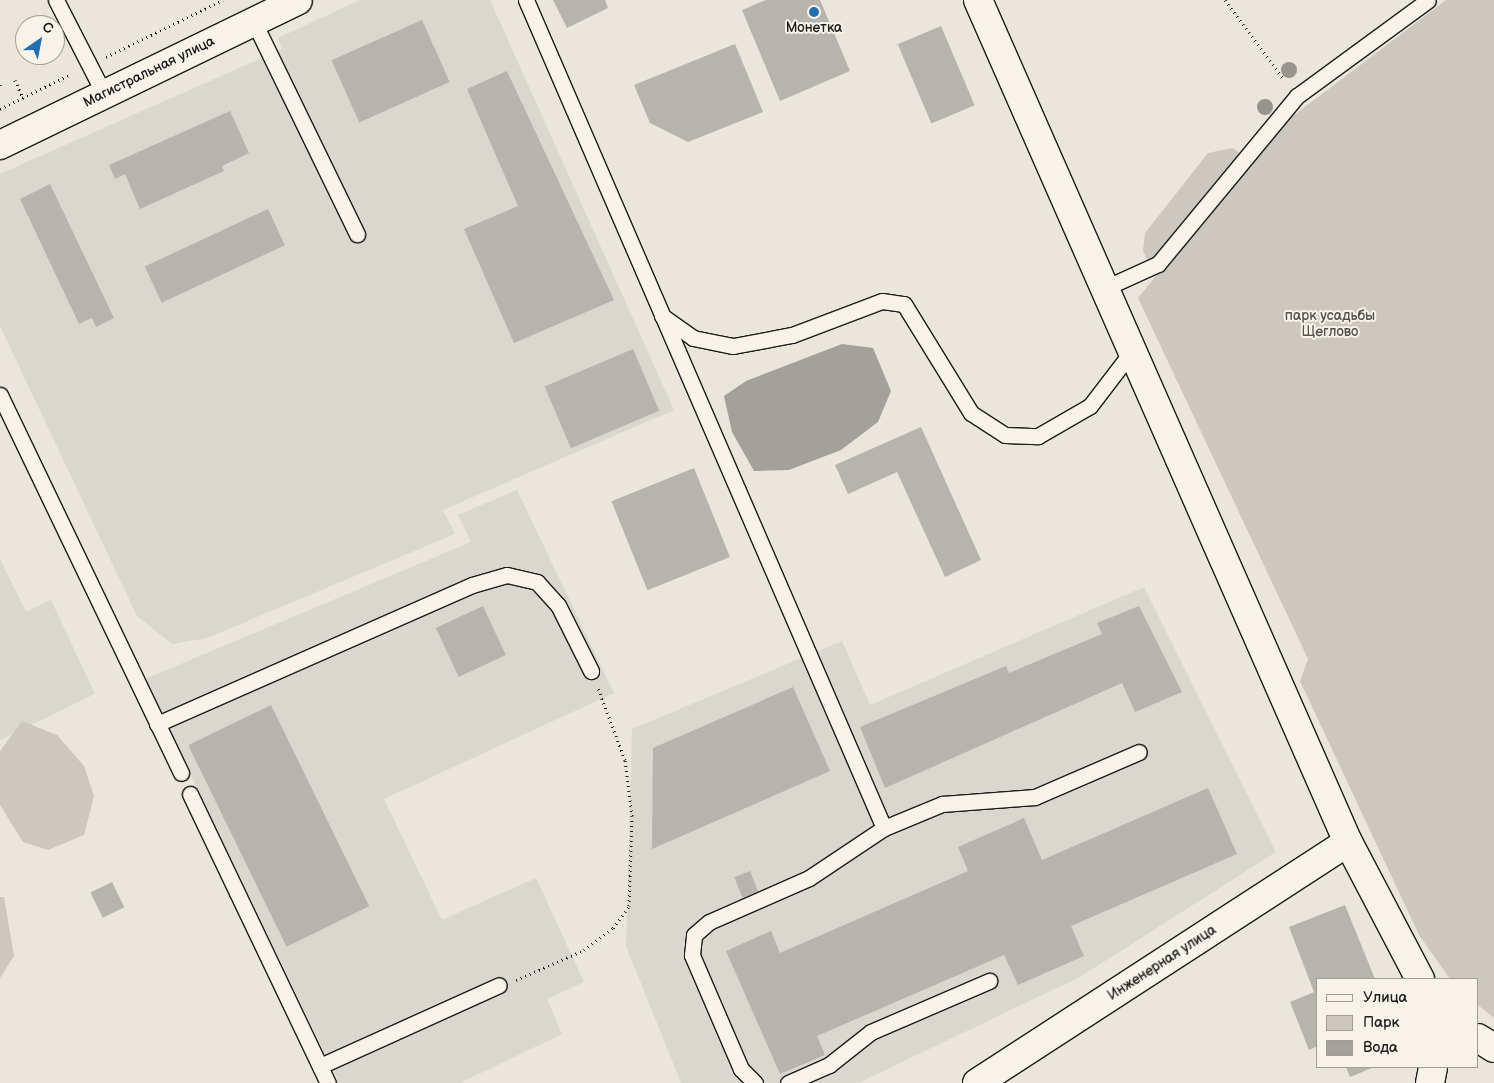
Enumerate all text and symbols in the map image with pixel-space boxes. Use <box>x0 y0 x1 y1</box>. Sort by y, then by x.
marker: Монетка <box>808 6 820 18</box>
north arrow <box>15 15 65 65</box>
text: С <box>39 18 57 38</box>
place label: Монетка <box>786 20 842 36</box>
street label: Магистральная улица <box>81 33 217 111</box>
park label: парк усадьбы Щеглово <box>1285 308 1375 341</box>
street label: Инженерная улица <box>1105 922 1219 1004</box>
legend <box>1316 978 1479 1068</box>
text: Улица <box>1363 988 1407 1007</box>
text: Парк <box>1363 1013 1400 1032</box>
text: Вода <box>1363 1038 1398 1057</box>

